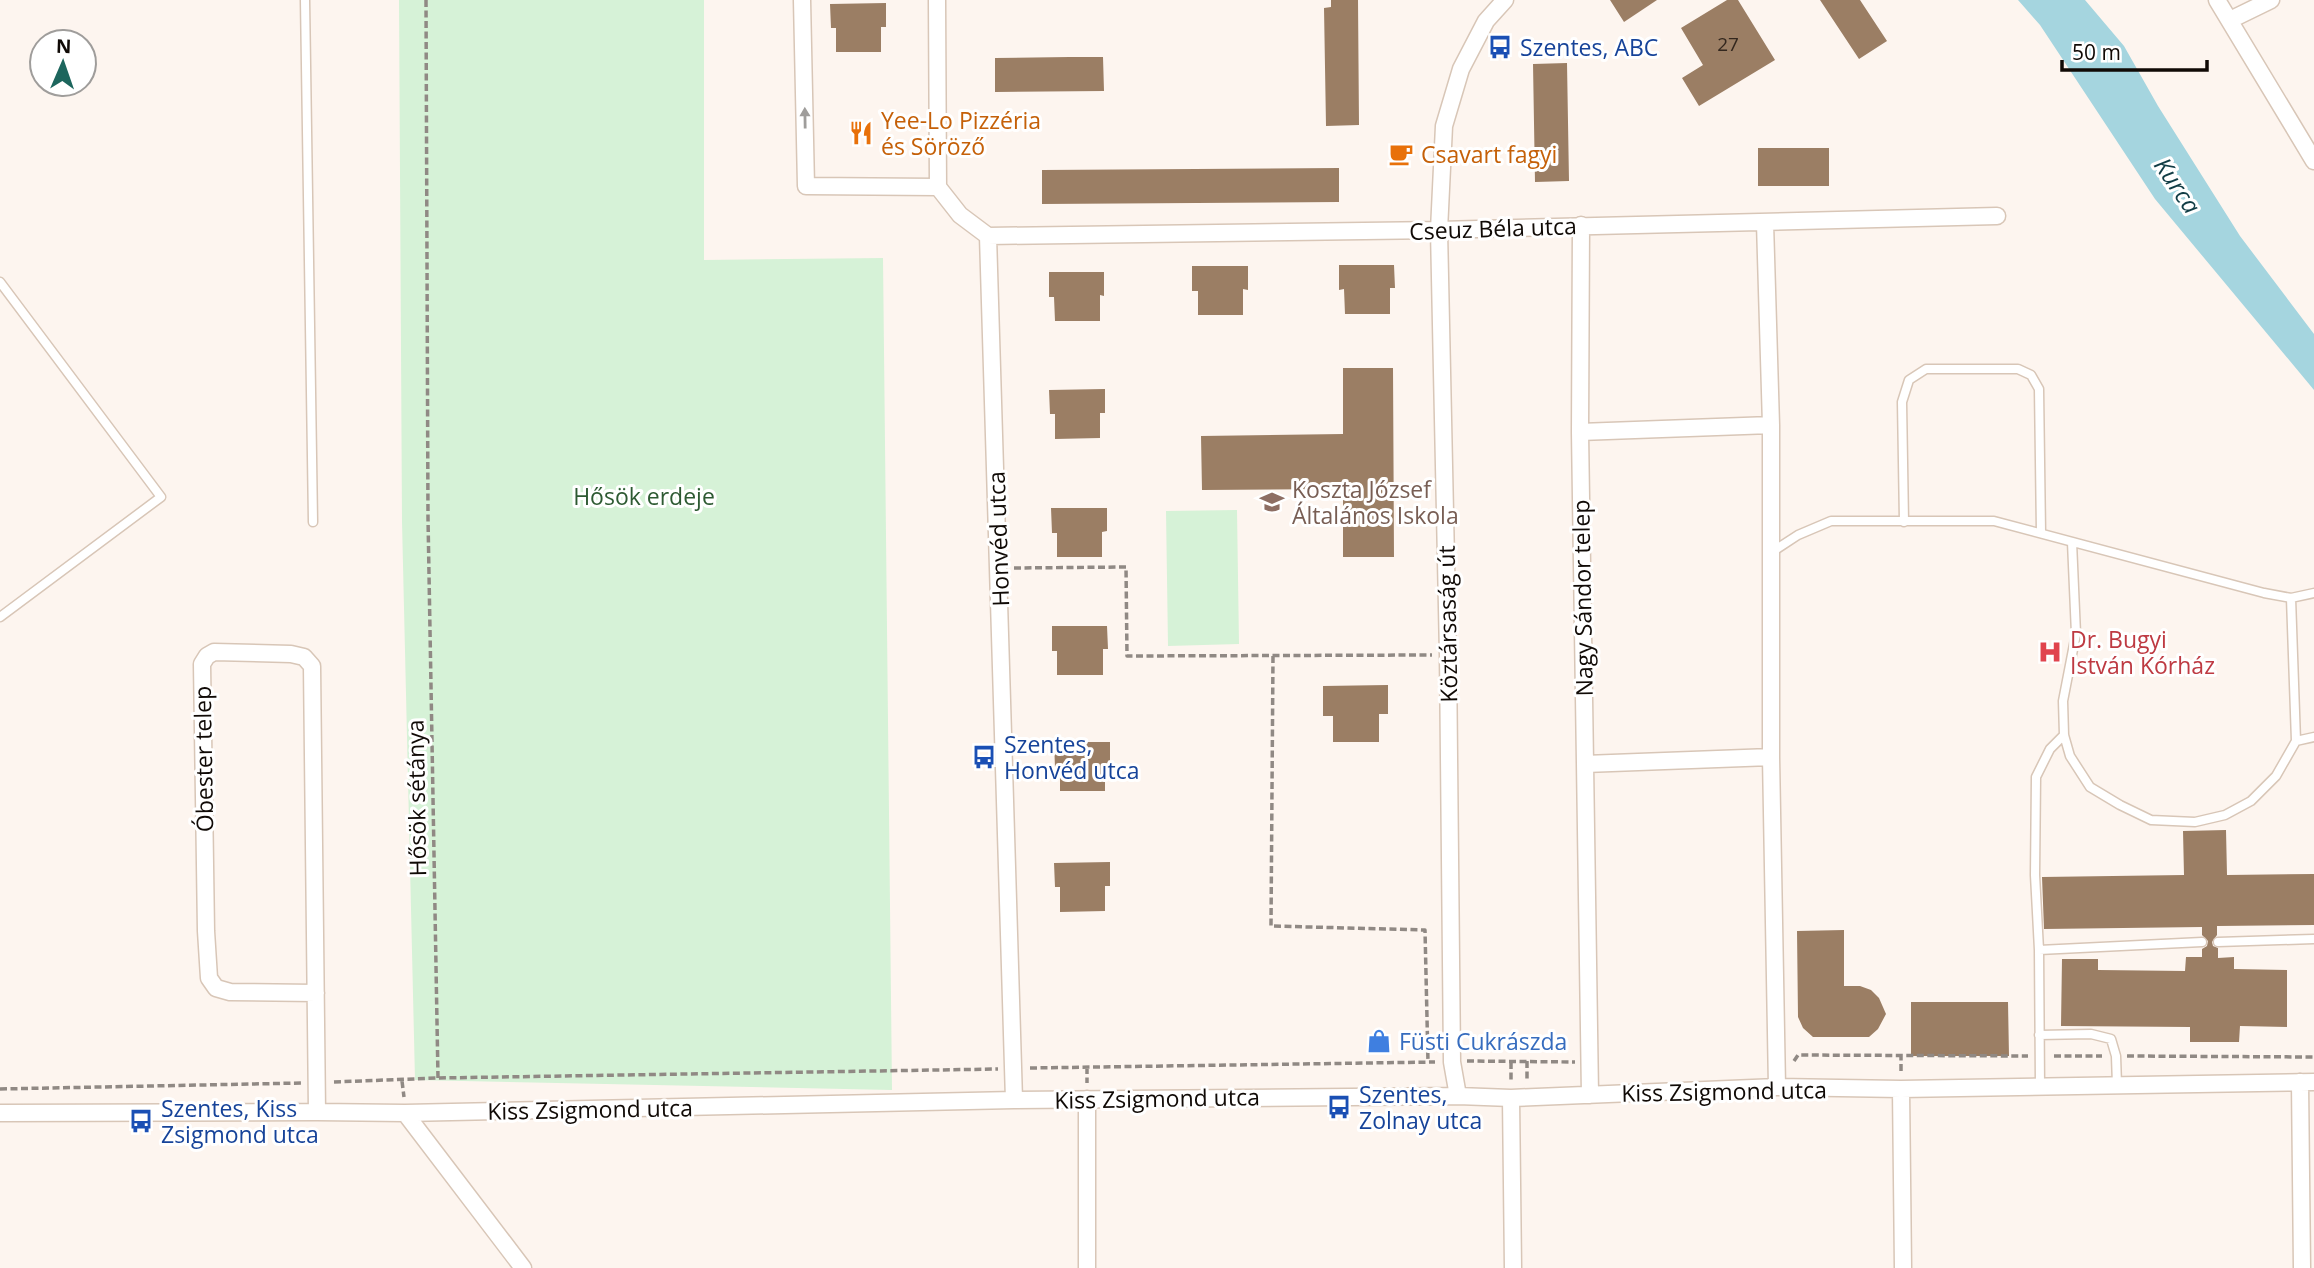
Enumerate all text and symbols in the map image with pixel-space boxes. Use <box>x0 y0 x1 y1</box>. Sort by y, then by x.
north arrow <box>28 28 98 98</box>
scale bar <box>2062 28 2207 72</box>
place label: Szentes, ABC <box>1520 31 1658 63</box>
house number: 27 <box>1717 31 1739 57</box>
text: N <box>55 33 72 59</box>
bus stop icon: Szentes, ABC <box>1486 33 1514 61</box>
text: 50 m <box>2072 38 2121 66</box>
place label: Yee-Lo Pizzéria és Söröző <box>881 104 1041 162</box>
one-way arrow <box>799 107 811 129</box>
restaurant icon: Yee-Lo Pizzéria és Söröző <box>847 119 875 147</box>
place label: Csavart fagyi <box>1421 138 1557 170</box>
cafe icon: Csavart fagyi <box>1387 140 1415 168</box>
water label: Kurca <box>2147 150 2209 220</box>
street label: Cseuz Béla utca <box>1409 209 1577 247</box>
street label: Honvéd utca <box>980 471 1016 607</box>
place label: Koszta József Általános Iskola <box>1292 473 1459 531</box>
park label: Hősök erdeje <box>573 480 715 512</box>
school or university icon: Koszta József Általános Iskola <box>1258 488 1286 516</box>
street label: Nagy Sándor telep <box>1564 499 1600 697</box>
street label: Köztársaság út <box>1430 545 1464 703</box>
place label: Dr. Bugyi István Kórház <box>2070 623 2215 681</box>
hospital icon: Dr. Bugyi István Kórház <box>2036 638 2064 666</box>
street label: Óbester telep <box>186 686 220 832</box>
street label: Hősök sétánya <box>399 719 433 877</box>
place label: Szentes, Honvéd utca <box>1004 728 1139 786</box>
bus stop icon: Szentes, Honvéd utca <box>970 743 998 771</box>
place label: Füsti Cukrászda <box>1399 1025 1567 1057</box>
shop icon: Füsti Cukrászda <box>1365 1027 1393 1055</box>
street label: Kiss Zsigmond utca <box>1621 1073 1827 1109</box>
place label: Szentes, Zolnay utca <box>1359 1078 1482 1136</box>
street label: Kiss Zsigmond utca <box>1054 1080 1260 1116</box>
street label: Kiss Zsigmond utca <box>487 1091 693 1127</box>
place label: Szentes, Kiss Zsigmond utca <box>161 1092 319 1150</box>
bus stop icon: Szentes, Zolnay utca <box>1325 1093 1353 1121</box>
bus stop icon: Szentes, Kiss Zsigmond utca <box>127 1107 155 1135</box>

